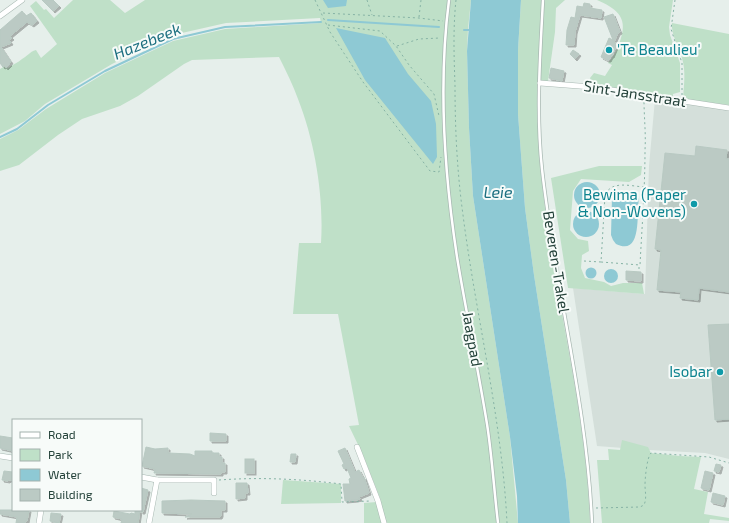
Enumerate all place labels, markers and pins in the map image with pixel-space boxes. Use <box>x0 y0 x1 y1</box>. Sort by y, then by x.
place label: 'Te Beaulieu' <box>617 40 701 58</box>
marker: 'Te Beaulieu' <box>604 45 614 55</box>
place label: Bewima (Paper & Non-Wovens) <box>577 185 686 220</box>
marker: Bewima (Paper & Non-Wovens) <box>689 199 699 209</box>
place label: Isobar <box>669 362 712 380</box>
marker: Isobar <box>715 367 725 377</box>

